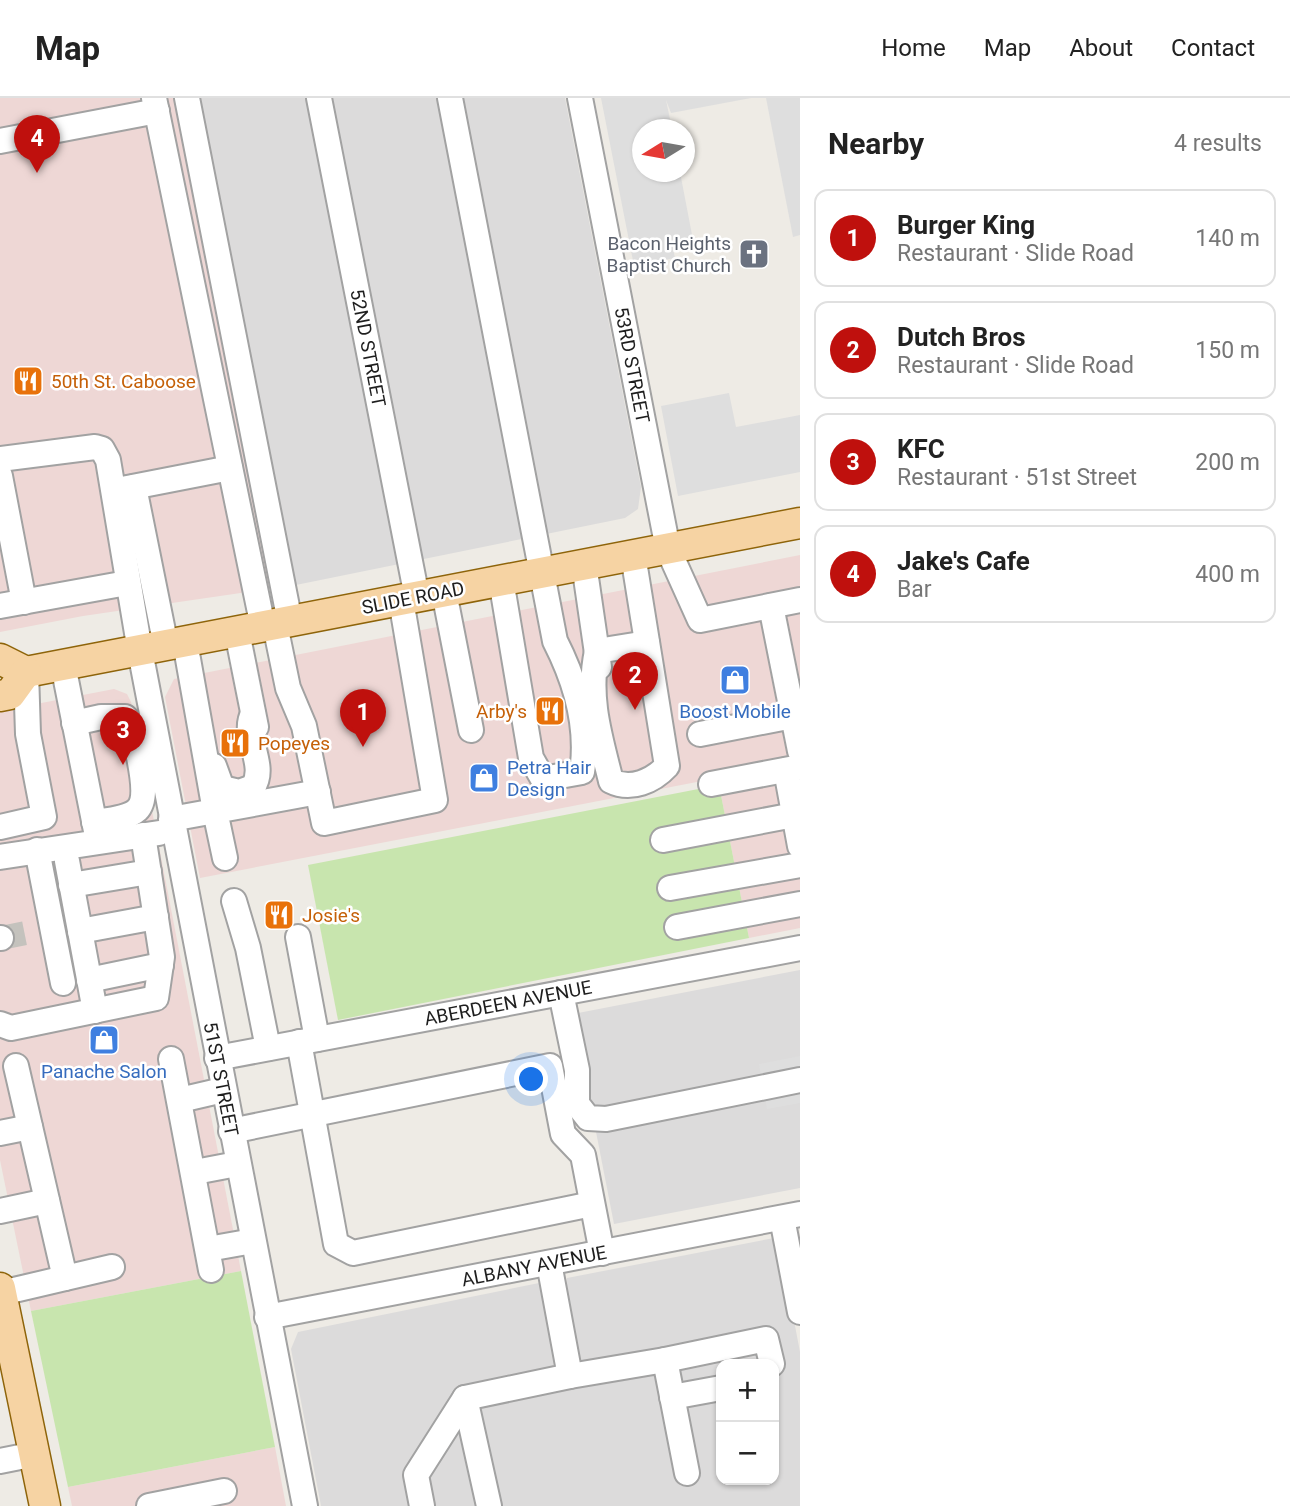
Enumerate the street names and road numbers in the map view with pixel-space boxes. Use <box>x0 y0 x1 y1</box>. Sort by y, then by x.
street label: 52ND STREET <box>345 287 391 409</box>
street label: 53RD STREET <box>609 305 655 425</box>
street label: SLIDE ROAD <box>360 577 466 619</box>
street label: ABERDEEN AVENUE <box>422 975 594 1031</box>
street label: 51ST STREET <box>199 1020 243 1138</box>
street label: ALBANY AVENUE <box>459 1241 609 1291</box>

